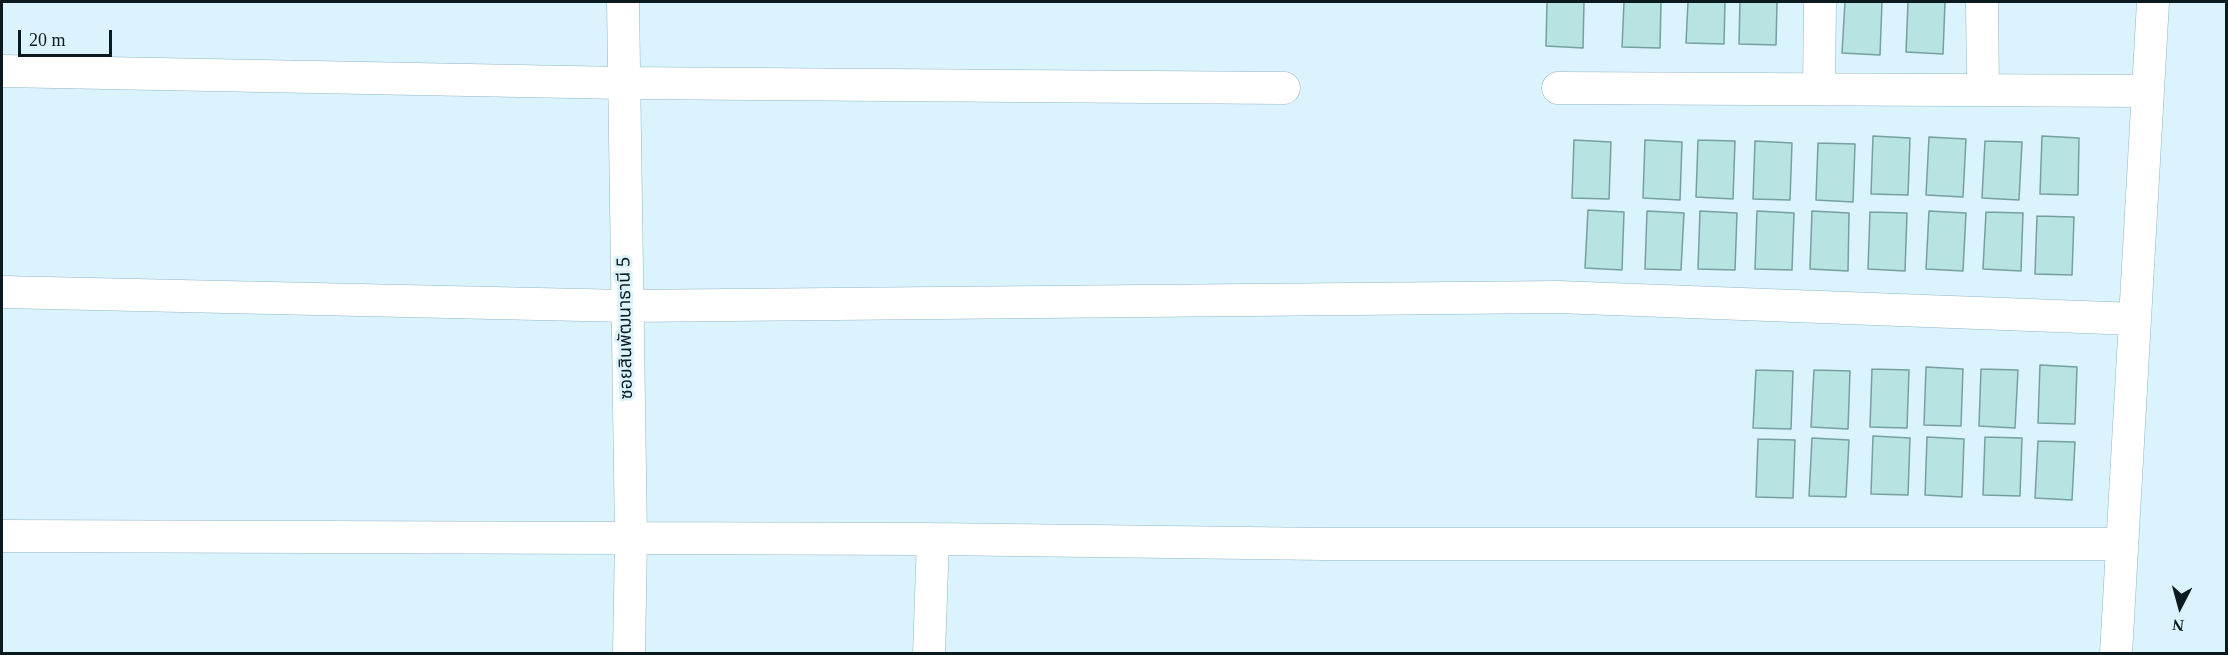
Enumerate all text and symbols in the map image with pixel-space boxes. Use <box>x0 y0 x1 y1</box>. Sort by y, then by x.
scale bar <box>21 18 116 56</box>
text: 20 m <box>29 30 66 50</box>
street label: ซอยสินพัฒนาธานี 5 <box>615 257 639 399</box>
north arrow <box>2150 577 2210 637</box>
text: N <box>2171 616 2185 634</box>

